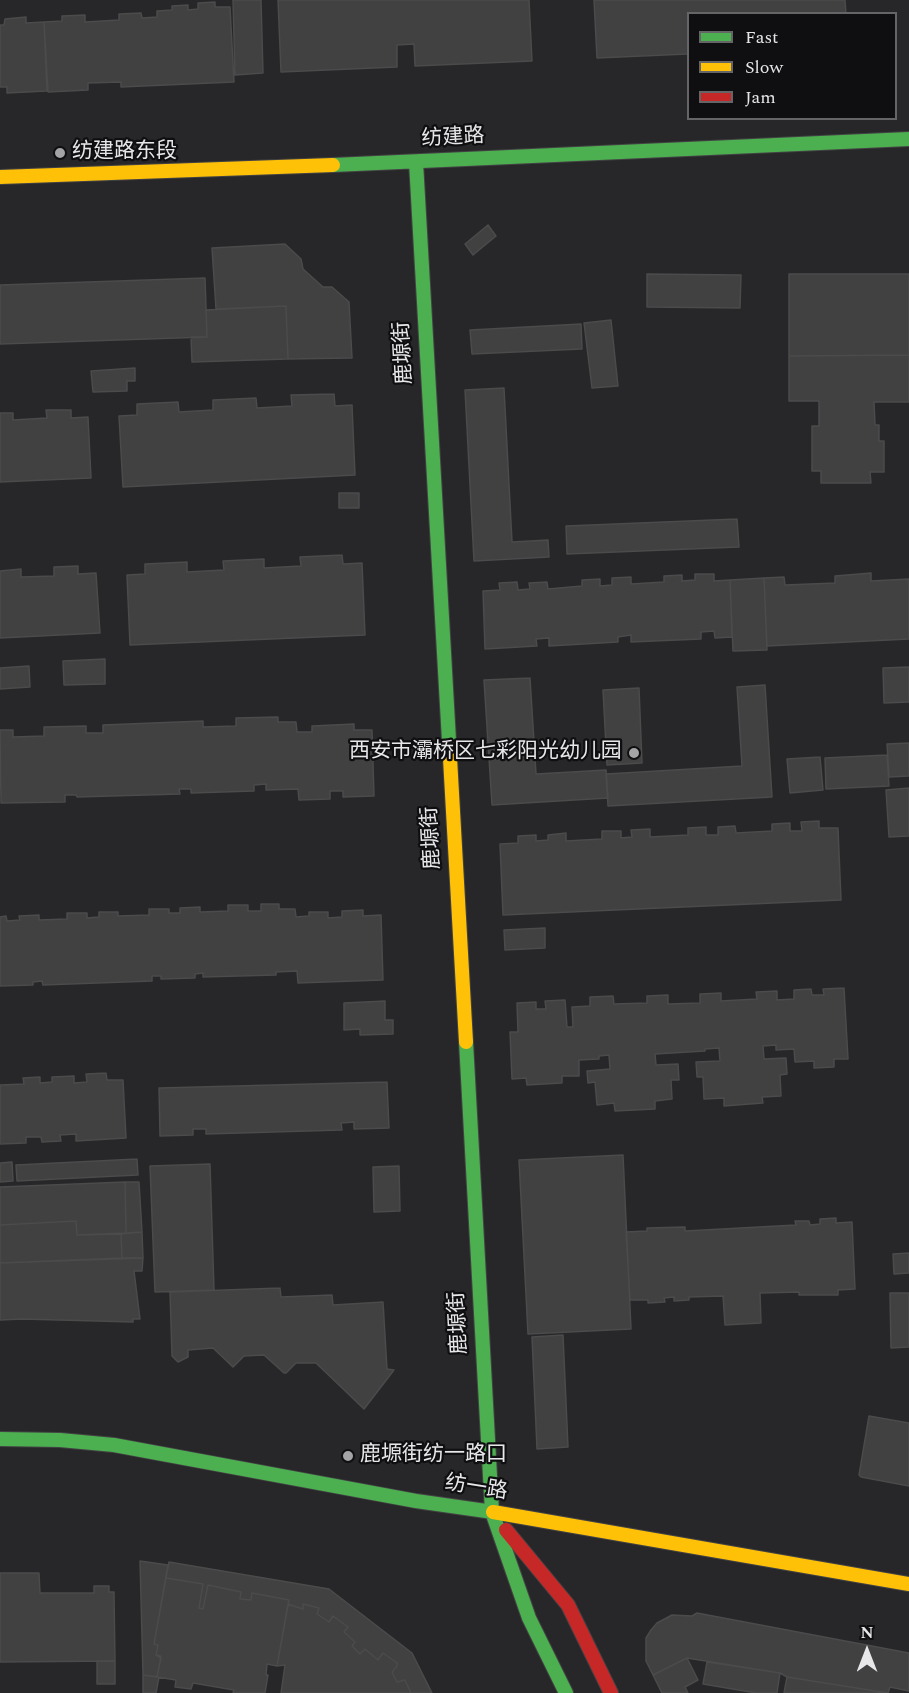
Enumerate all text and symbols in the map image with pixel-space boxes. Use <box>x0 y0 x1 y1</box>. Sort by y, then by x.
legend <box>687 12 897 120</box>
text: Fast <box>745 24 778 51</box>
text: Slow <box>745 54 783 81</box>
text: Jam <box>745 84 776 111</box>
street label: 纺建路 <box>421 125 485 153</box>
place label: 纺建路东段 <box>72 140 177 166</box>
marker: 纺建路东段 <box>53 146 67 160</box>
street label: 鹿塬街 <box>391 321 419 385</box>
place label: 西安市灞桥区七彩阳光幼儿园 <box>349 740 622 766</box>
marker: 西安市灞桥区七彩阳光幼儿园 <box>627 746 641 760</box>
street label: 鹿塬街 <box>419 806 447 870</box>
street label: 鹿塬街 <box>446 1291 474 1355</box>
place label: 鹿塬街纺一路口 <box>360 1443 507 1469</box>
marker: 鹿塬街纺一路口 <box>341 1449 355 1463</box>
street label: 纺一路 <box>443 1472 509 1506</box>
north arrow <box>837 1621 897 1681</box>
text: N <box>860 1621 874 1645</box>

